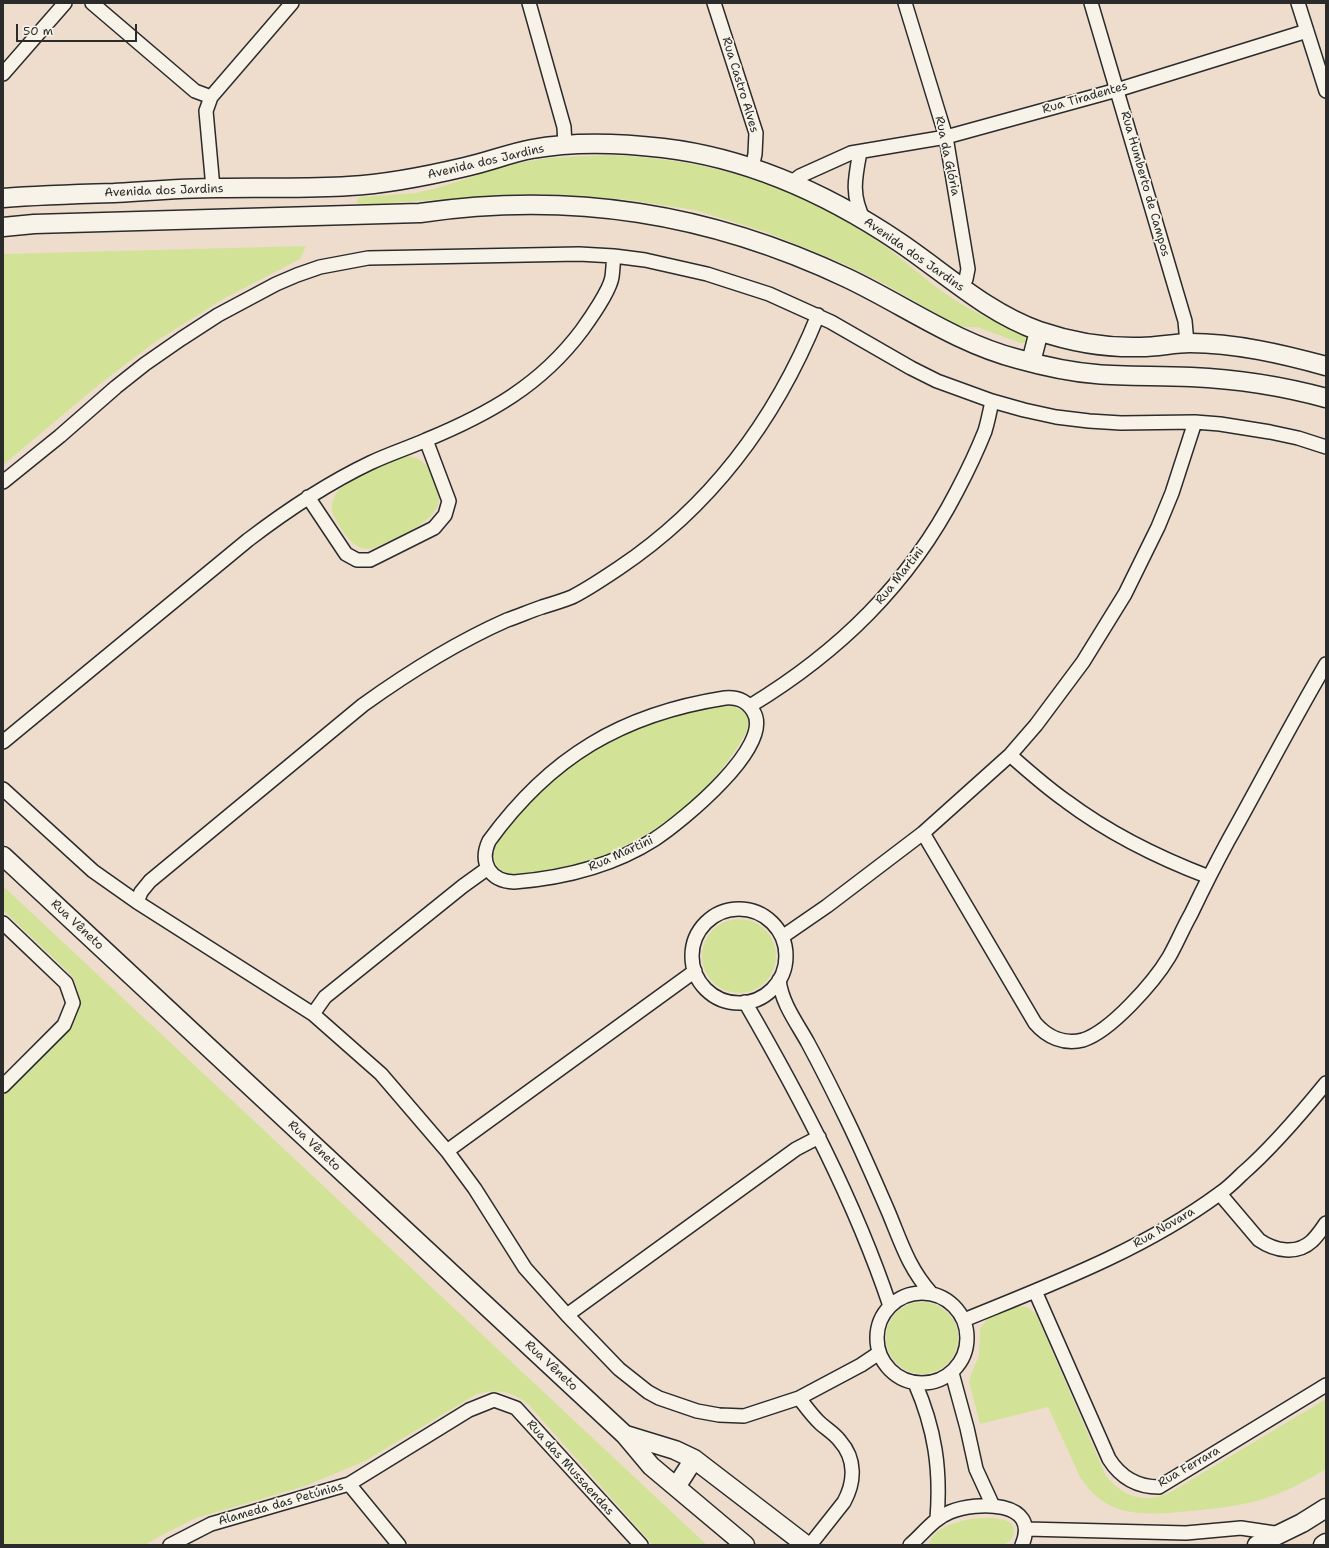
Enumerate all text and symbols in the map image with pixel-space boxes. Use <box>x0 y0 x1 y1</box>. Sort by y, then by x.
scale bar <box>18 16 139 42</box>
text: 50 m <box>23 23 53 39</box>
street label: Rua Castro Alves <box>719 36 761 134</box>
street label: Rua Tiradentes <box>1041 79 1129 117</box>
street label: Rua Humberto de Campos <box>1117 110 1173 258</box>
street label: Rua da Glória <box>932 115 962 197</box>
street label: Avenida dos Jardins <box>426 142 546 182</box>
street label: Avenida dos Jardins <box>104 182 224 200</box>
street label: Avenida dos Jardins <box>861 215 967 295</box>
street label: Rua Martini <box>873 545 927 607</box>
street label: Rua Martini <box>586 833 656 875</box>
street label: Rua Vêneto <box>48 897 106 953</box>
street label: Rua Vêneto <box>285 1118 343 1174</box>
street label: Rua Novara <box>1131 1205 1197 1251</box>
street label: Rua Vêneto <box>522 1338 580 1394</box>
street label: Rua das Mussaendas <box>523 1417 617 1519</box>
street label: Rua Ferrara <box>1156 1444 1222 1490</box>
street label: Alameda das Petúnias <box>217 1479 345 1529</box>

